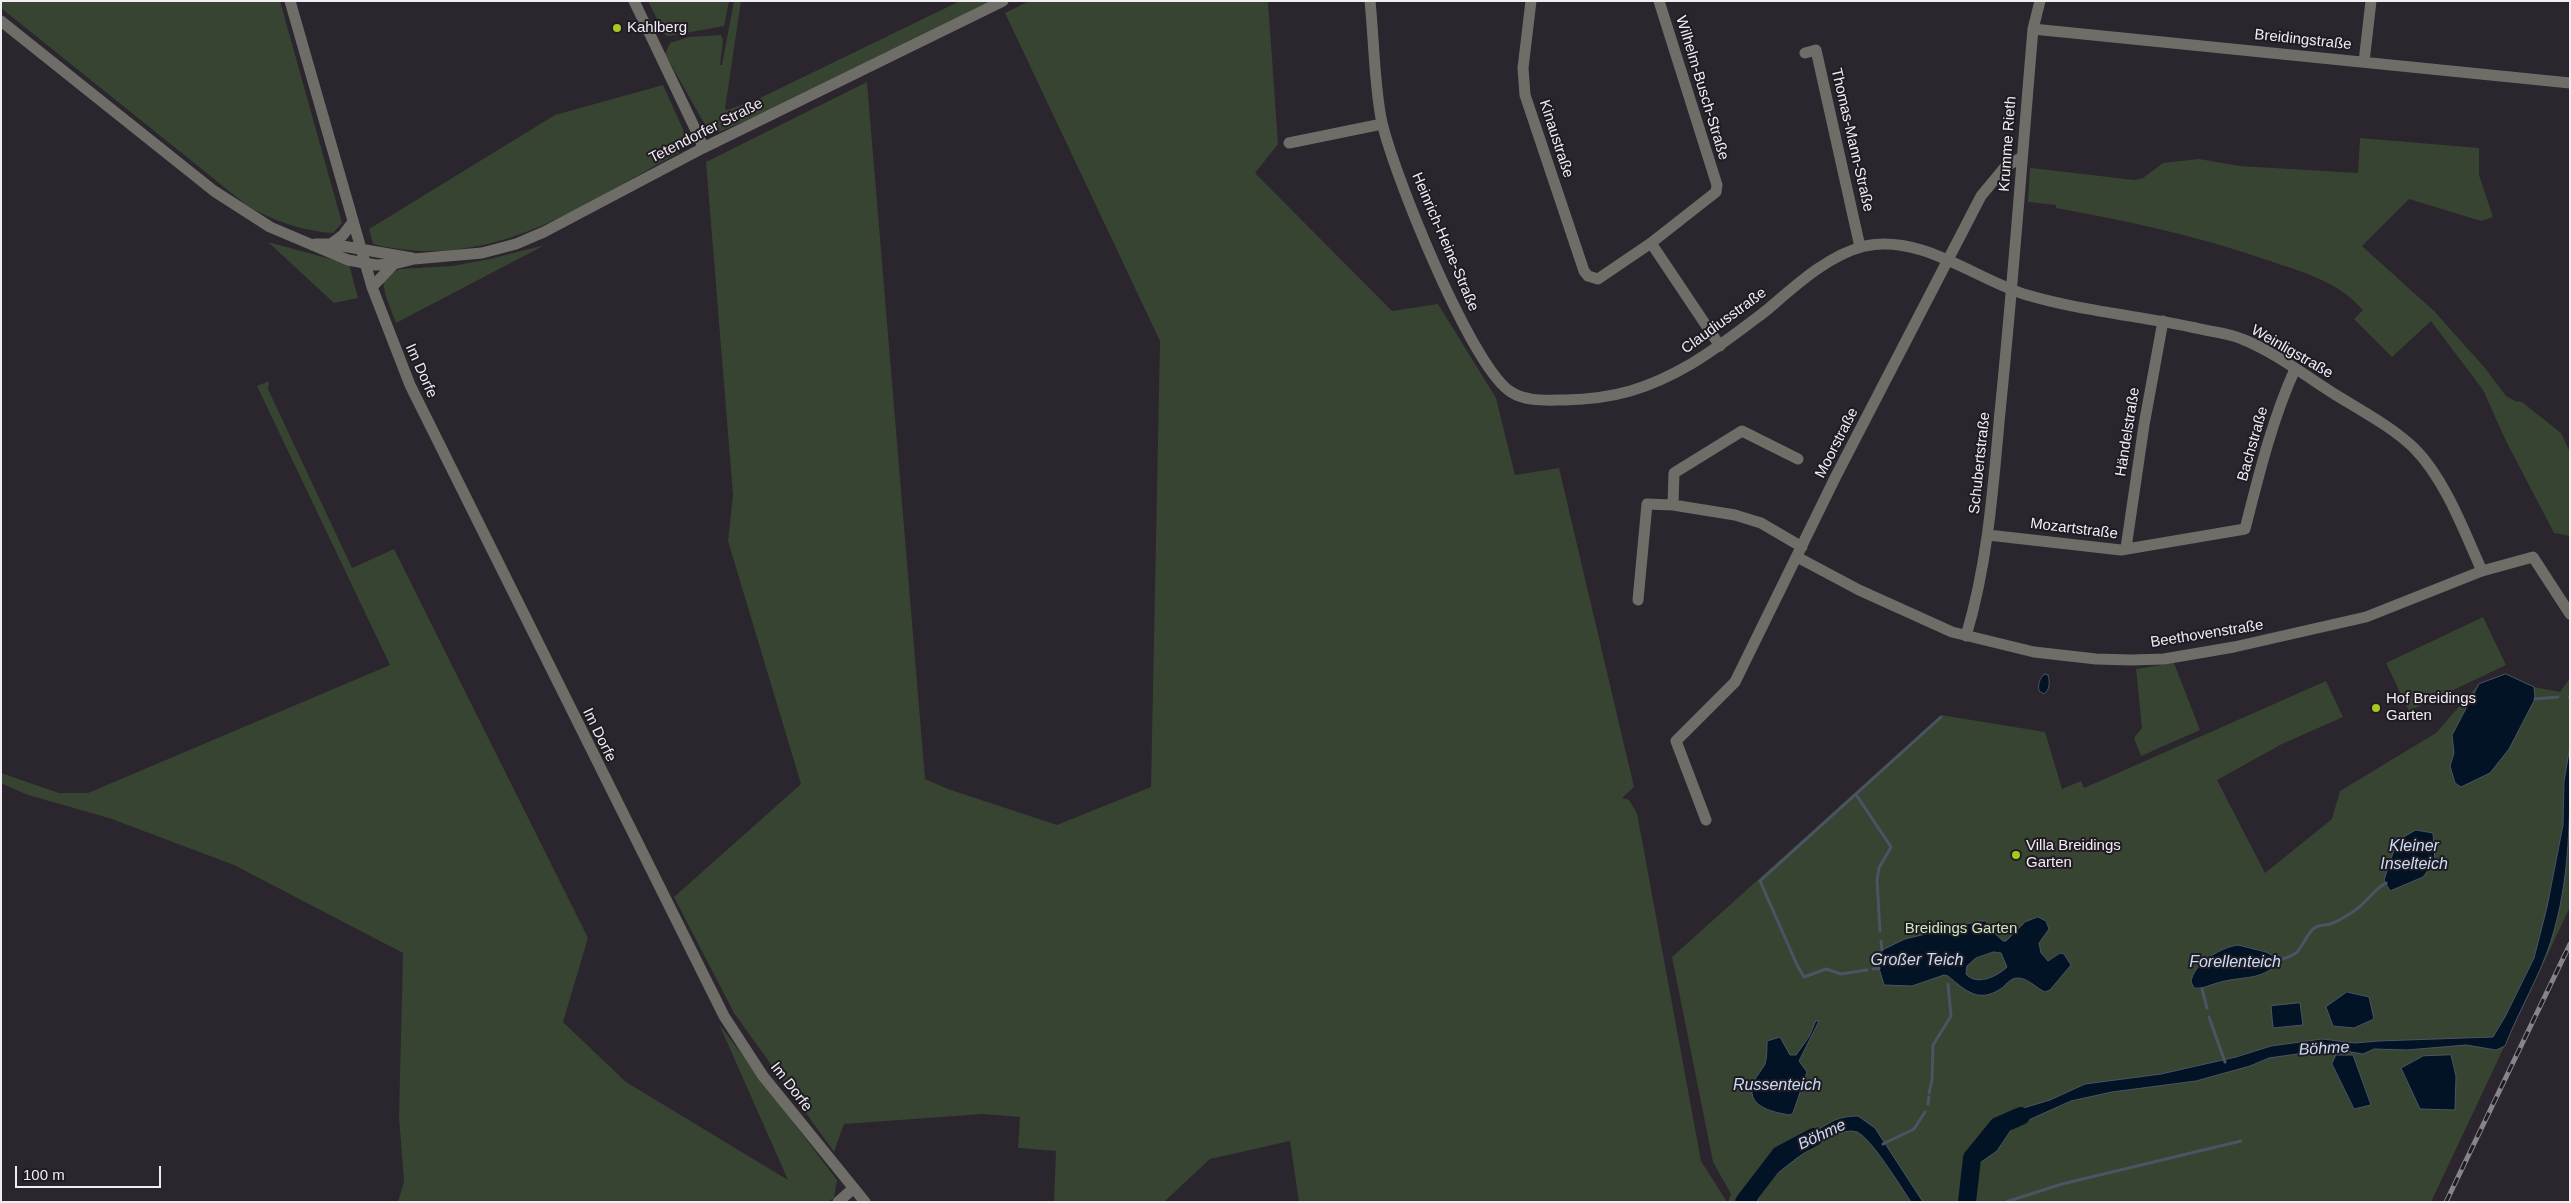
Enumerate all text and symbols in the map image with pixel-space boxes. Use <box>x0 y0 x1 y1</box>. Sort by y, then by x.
street label: Wilhelm-Busch-Straße <box>1671 14 1733 162</box>
place label: Kahlberg <box>627 19 687 37</box>
marker: Kahlberg <box>611 22 623 34</box>
street label: Breidingstraße <box>2254 26 2352 54</box>
street label: Thomas-Mann-Straße <box>1827 66 1877 214</box>
street label: Tetendorfer Straße <box>646 95 766 167</box>
street label: Krumme Rieth <box>1996 96 2020 192</box>
street label: Kinaustraße <box>1535 98 1577 180</box>
street label: Heinrich-Heine-Straße <box>1408 170 1482 314</box>
street label: Claudiusstraße <box>1678 284 1770 358</box>
street label: Weinligstraße <box>2248 321 2336 383</box>
street label: Im Dorfe <box>401 341 441 401</box>
street label: Händelstraße <box>2112 386 2144 478</box>
street label: Moorstraße <box>1812 405 1862 481</box>
street label: Bachstraße <box>2234 405 2272 483</box>
street label: Schubertstraße <box>1966 411 1994 515</box>
street label: Mozartstraße <box>2029 515 2119 543</box>
street label: Beethovenstraße <box>2149 616 2265 652</box>
place label: Hof Breidings Garten <box>2386 690 2476 725</box>
marker: Hof Breidings Garten <box>2370 702 2382 714</box>
street label: Im Dorfe <box>578 705 620 765</box>
place label: Villa Breidings Garten <box>2026 837 2121 872</box>
water label: Kleiner Inselteich <box>2380 837 2448 875</box>
marker: Villa Breidings Garten <box>2010 849 2022 861</box>
park label: Breidings Garten <box>1905 920 2017 938</box>
water label: Großer Teich <box>1871 951 1963 971</box>
water label: Forellenteich <box>2189 953 2281 973</box>
water label: Böhme <box>2298 1038 2350 1060</box>
street label: Im Dorfe <box>766 1059 816 1115</box>
water label: Russenteich <box>1733 1076 1821 1096</box>
water label: Böhme <box>1795 1116 1849 1154</box>
scale bar <box>18 1156 164 1188</box>
text: 100 m <box>23 1166 65 1183</box>

